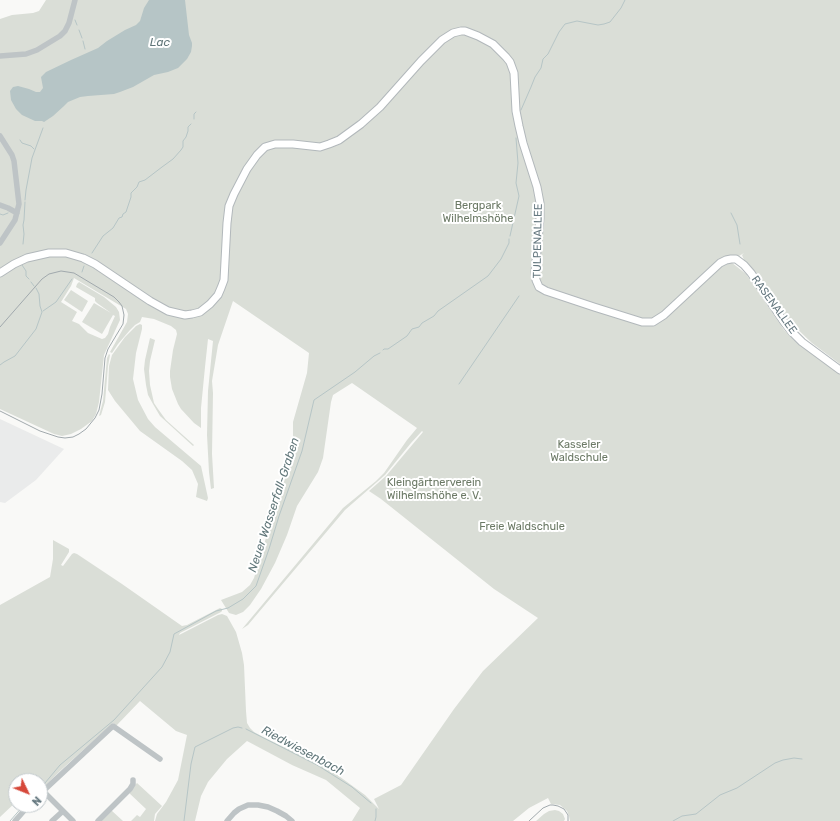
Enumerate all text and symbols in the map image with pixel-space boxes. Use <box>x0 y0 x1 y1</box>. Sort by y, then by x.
water label: Lac <box>150 36 170 50</box>
park label: Bergpark Wilhelmshöhe <box>443 199 513 225</box>
street label: TULPENALLEE <box>531 204 545 278</box>
street label: RASENALLEE <box>748 273 800 337</box>
water label: Neuer Wasserfall-Graben <box>245 436 303 574</box>
park label: Kasseler Waldschule <box>550 438 608 464</box>
park label: Kleingärtnerverein Wilhelmshöhe e. V. <box>387 476 481 502</box>
park label: Freie Waldschule <box>479 520 565 534</box>
water label: Riedwiesenbach <box>259 723 347 779</box>
north arrow <box>8 773 48 813</box>
text: N <box>29 794 44 808</box>

